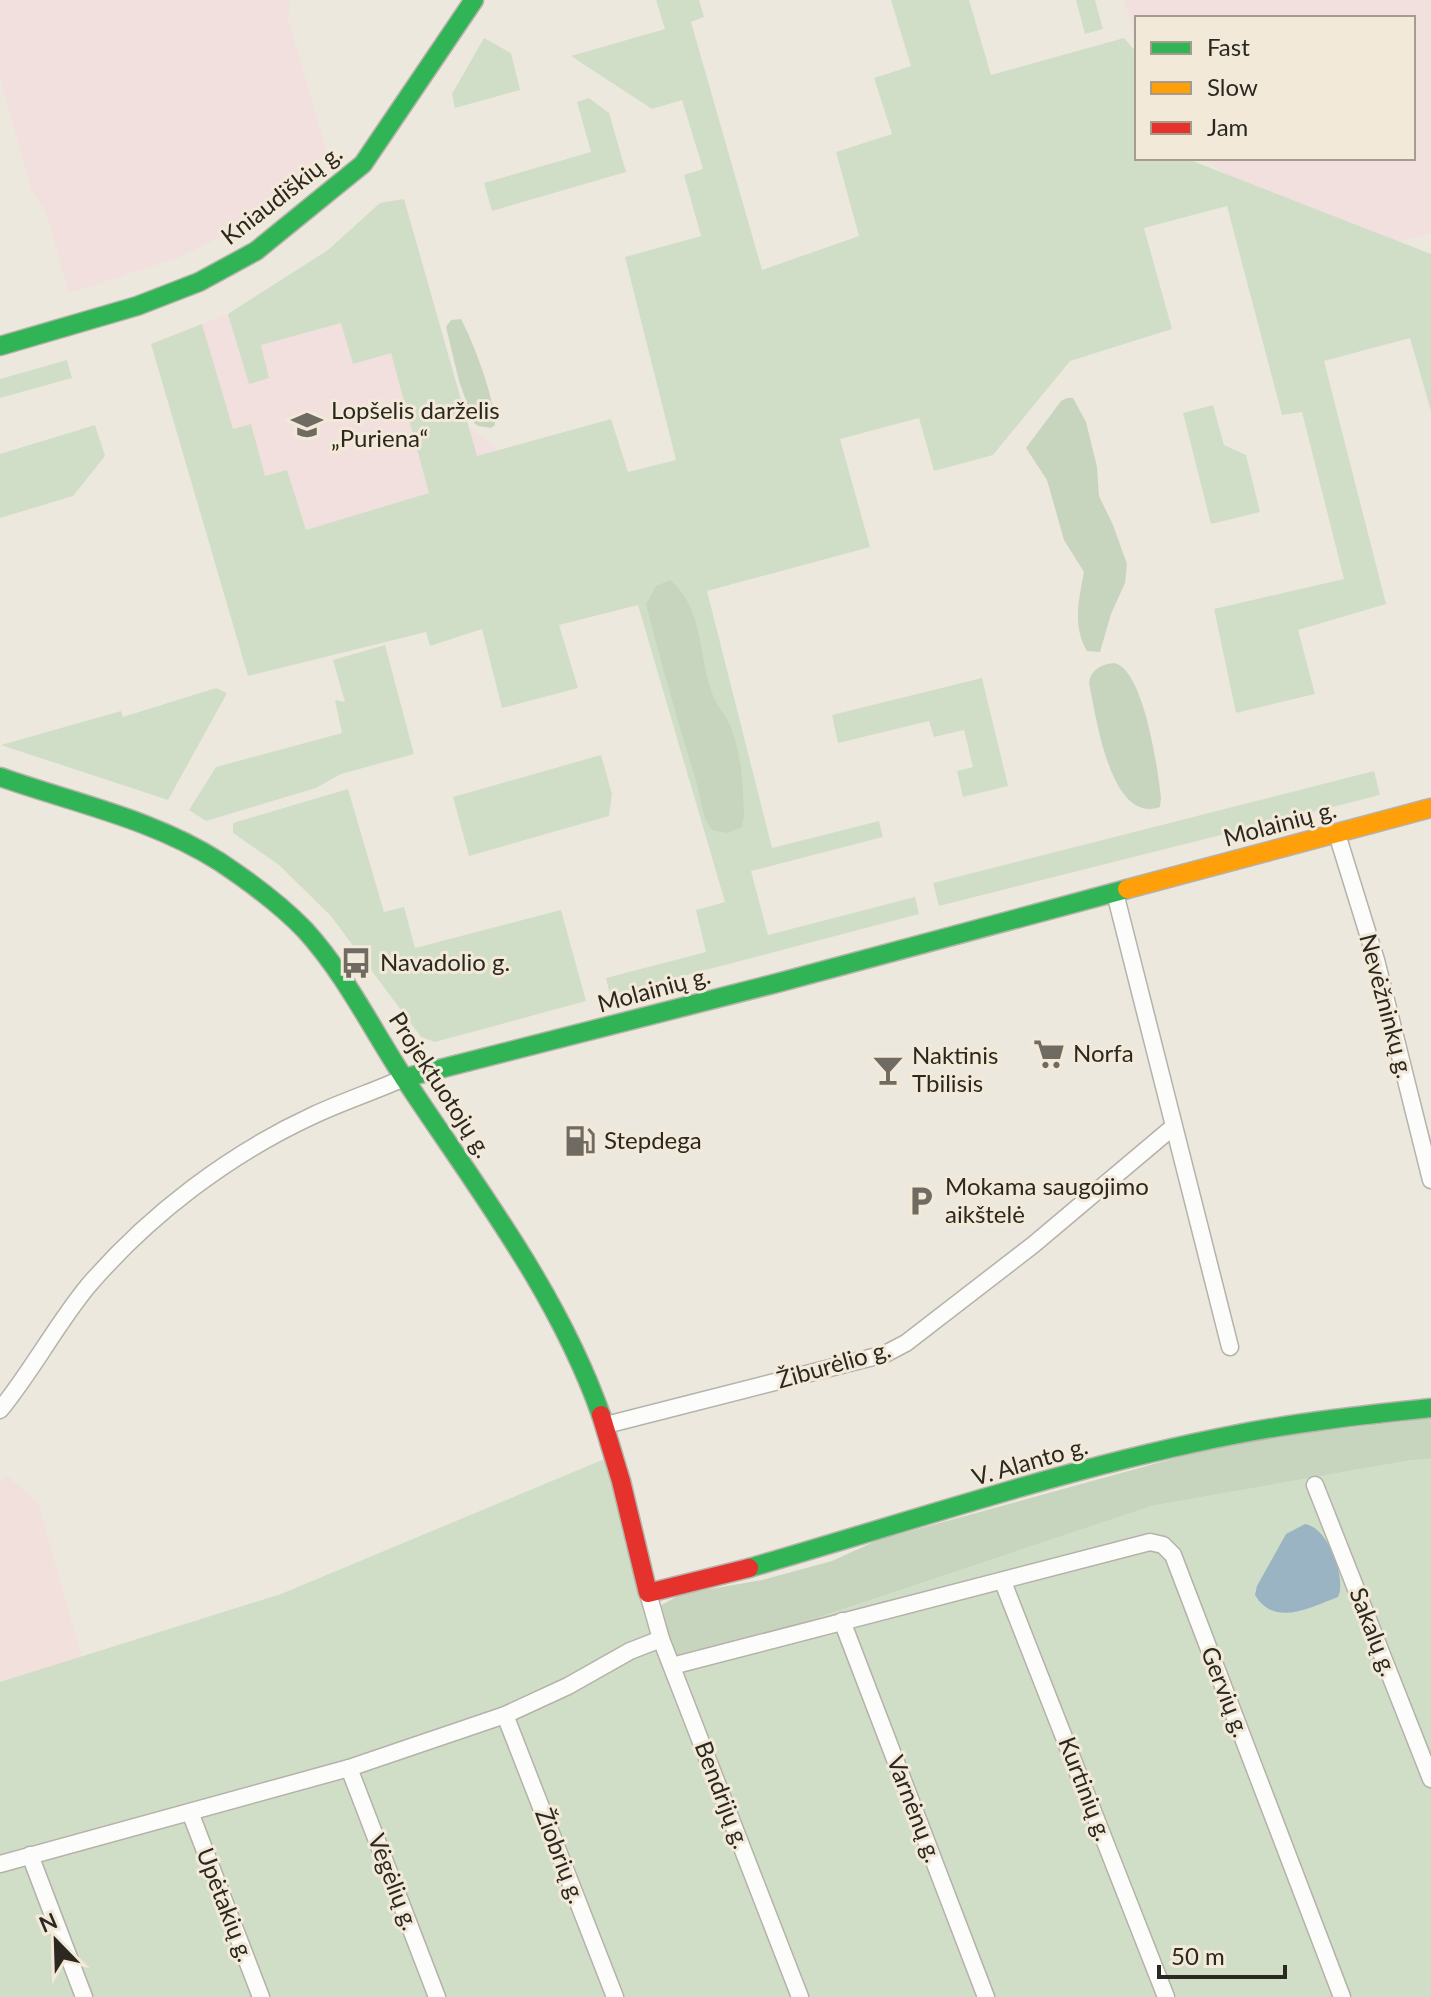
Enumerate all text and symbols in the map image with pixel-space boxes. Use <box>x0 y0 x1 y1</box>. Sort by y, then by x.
legend <box>1135 16 1415 160</box>
text: Fast <box>1207 32 1250 61</box>
text: Slow <box>1207 72 1258 101</box>
text: Jam <box>1207 112 1248 141</box>
street label: Kniaudiškių g. <box>215 138 347 250</box>
place label: Lopšelis darželis „Puriena“ <box>331 395 500 452</box>
school or university icon: Lopšelis darželis „Puriena“ <box>290 408 324 442</box>
street label: Molainių g. <box>1220 794 1339 852</box>
street label: Nevėžninkų g. <box>1354 930 1421 1081</box>
bus stop icon: Navadolio g. <box>339 946 373 980</box>
place label: Navadolio g. <box>380 947 510 976</box>
street label: Molainių g. <box>594 960 713 1018</box>
street label: Projektuotojų g. <box>383 1006 499 1162</box>
supermarket icon: Norfa <box>1032 1037 1066 1071</box>
place label: Norfa <box>1073 1038 1134 1067</box>
place label: Naktinis Tbilisis <box>912 1040 998 1097</box>
bar icon: Naktinis Tbilisis <box>871 1053 905 1087</box>
fuel station icon: Stepdega <box>563 1124 597 1158</box>
place label: Stepdega <box>604 1125 702 1154</box>
place label: Mokama saugojimo aikštelė <box>945 1171 1149 1228</box>
parking icon: Mokama saugojimo aikštelė <box>904 1184 938 1218</box>
street label: Žiburėlio g. <box>773 1333 894 1394</box>
street label: V. Alanto g. <box>968 1430 1091 1491</box>
street label: Sakalų g. <box>1344 1583 1404 1680</box>
street label: Gervių g. <box>1196 1642 1257 1741</box>
street label: Kurtinių g. <box>1053 1732 1119 1845</box>
street label: Bendrijų g. <box>690 1737 757 1852</box>
street label: Varnėnų g. <box>882 1751 949 1866</box>
street label: Žiobrių g. <box>530 1804 593 1907</box>
street label: Vėgėlių g. <box>363 1829 426 1934</box>
street label: Upėtakių g. <box>191 1843 261 1965</box>
north arrow <box>16 1901 96 1981</box>
text: N <box>35 1906 61 1938</box>
scale bar <box>1159 1929 1285 1979</box>
text: 50 m <box>1171 1941 1225 1970</box>

